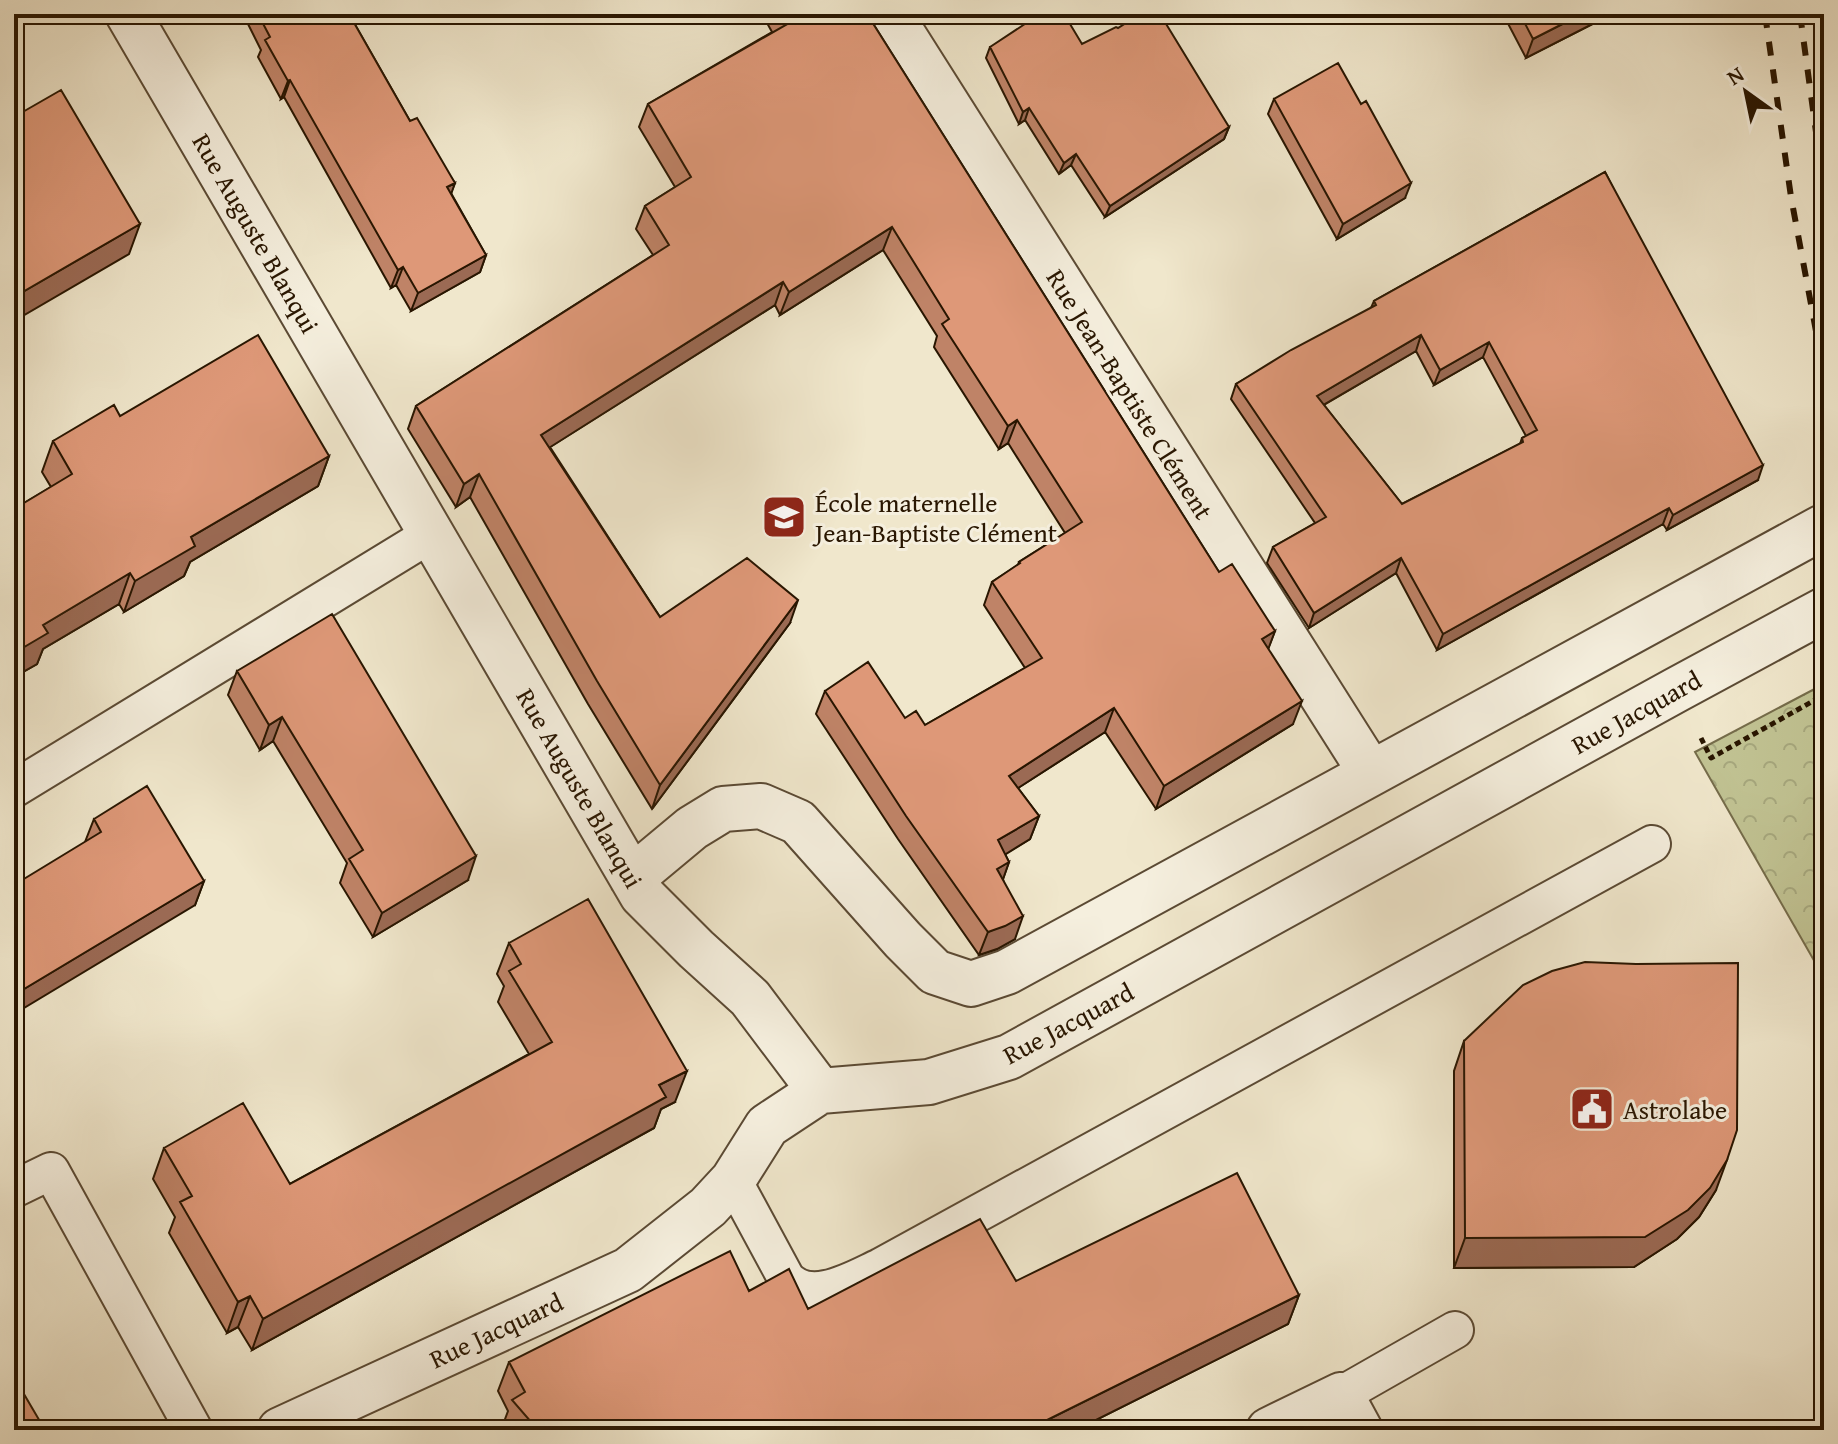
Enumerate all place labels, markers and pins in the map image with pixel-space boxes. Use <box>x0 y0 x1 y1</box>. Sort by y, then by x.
place label: École maternelle Jean-Baptiste Clément <box>812 483 1057 552</box>
school or university icon: École maternelle Jean-Baptiste Clément <box>760 493 808 541</box>
public building icon: Astrolabe <box>1568 1085 1616 1133</box>
place label: Astrolabe <box>1623 1090 1727 1129</box>

